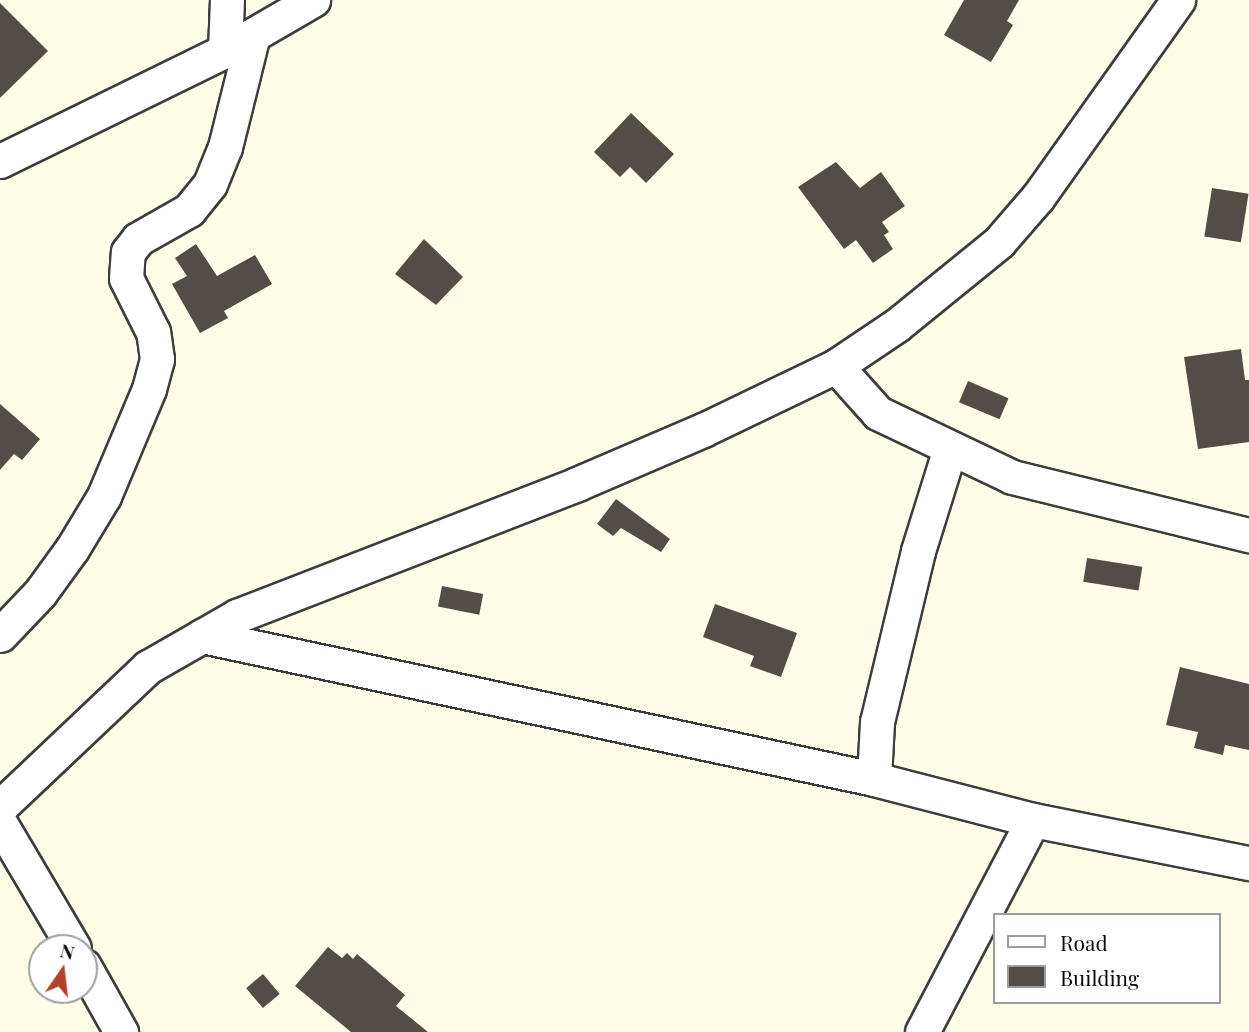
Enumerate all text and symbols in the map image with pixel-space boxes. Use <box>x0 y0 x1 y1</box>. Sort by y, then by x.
legend <box>993 913 1221 1004</box>
text: Road <box>1060 928 1108 956</box>
north arrow <box>28 934 98 1004</box>
text: N <box>58 936 77 965</box>
text: Building <box>1060 963 1139 991</box>

